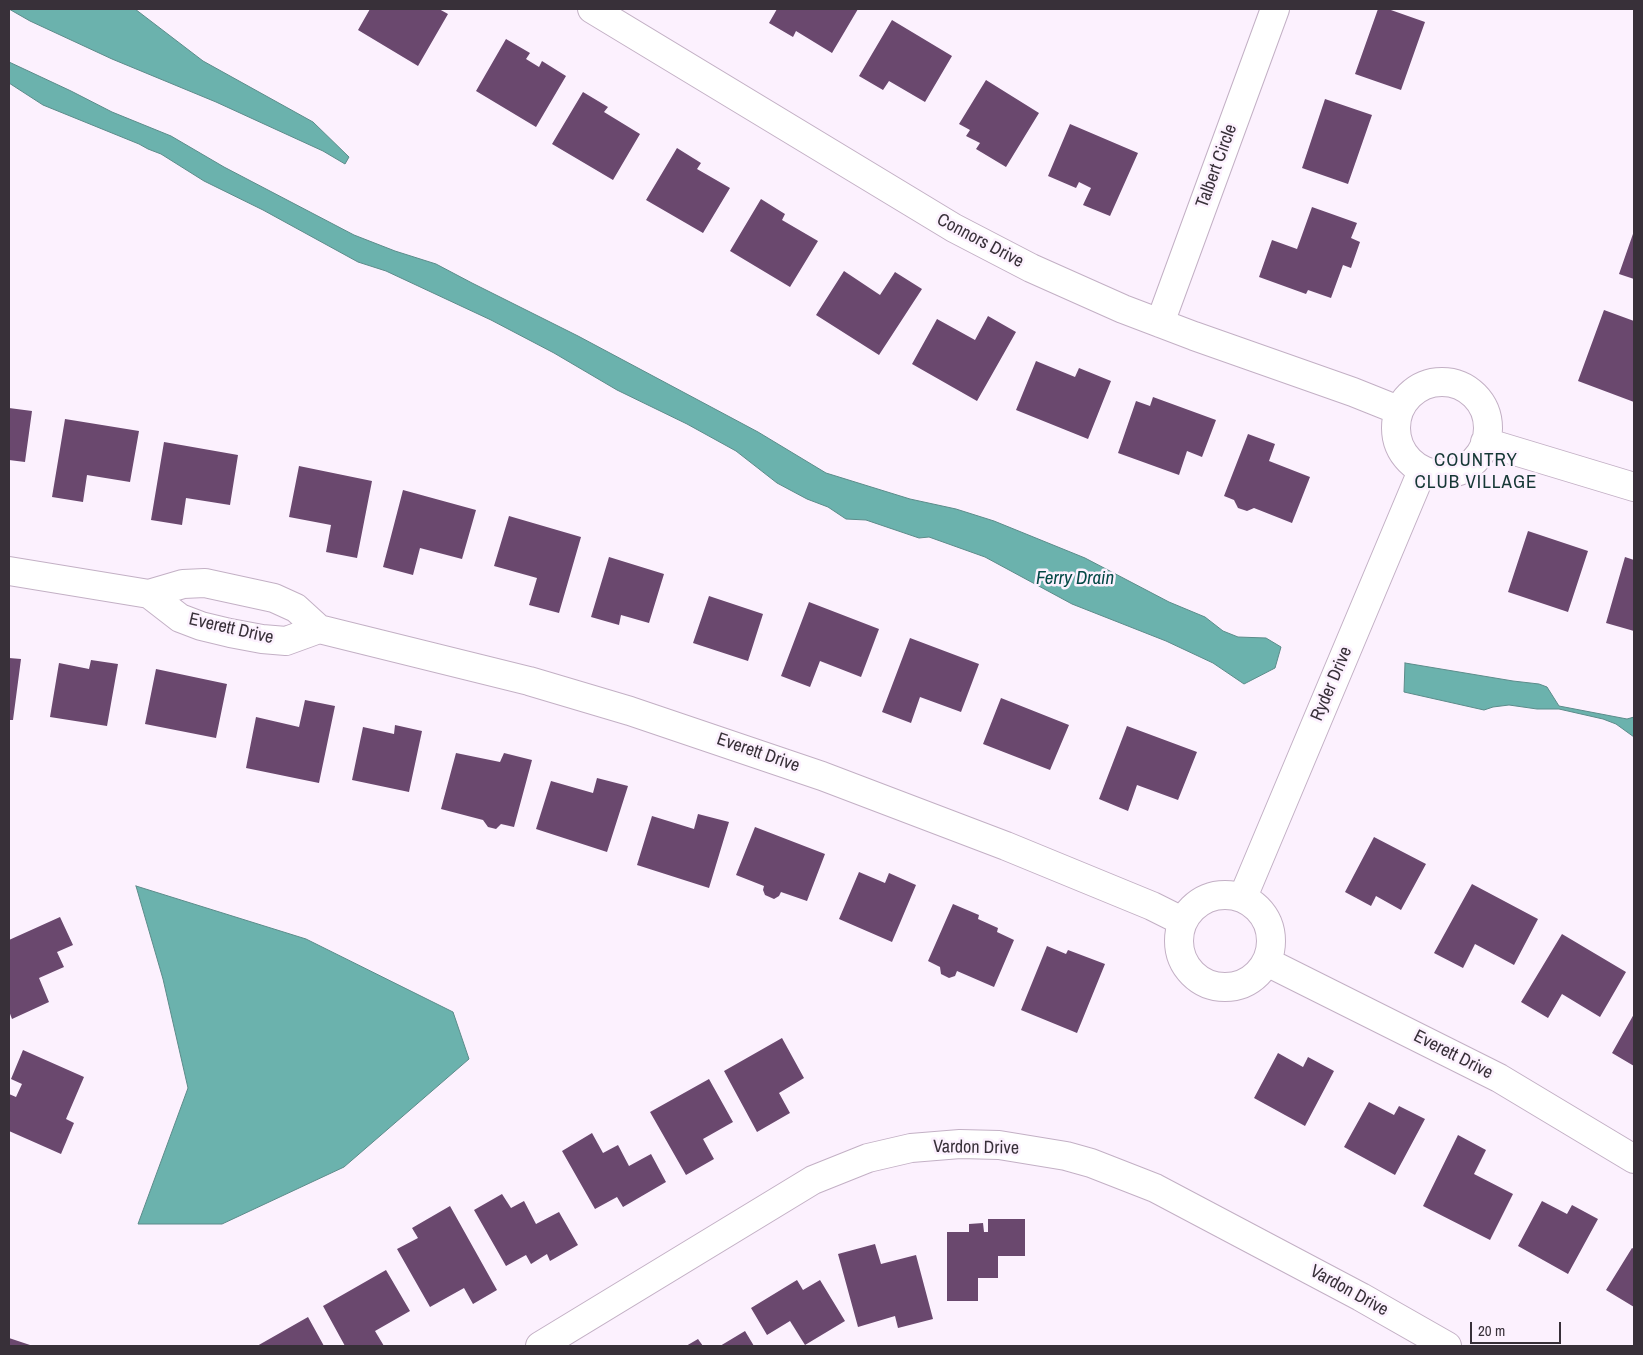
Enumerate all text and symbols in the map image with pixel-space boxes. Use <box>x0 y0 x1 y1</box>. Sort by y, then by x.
street label: Talbert Circle <box>1192 121 1242 211</box>
street label: Connors Drive <box>933 209 1027 273</box>
district label: COUNTRY CLUB VILLAGE <box>1413 450 1539 494</box>
water label: Ferry Drain <box>1036 568 1114 590</box>
street label: Everett Drive <box>187 609 275 649</box>
street label: Ryder Drive <box>1307 644 1357 724</box>
street label: Everett Drive <box>714 729 802 777</box>
street label: Everett Drive <box>1410 1026 1496 1084</box>
street label: Vardon Drive <box>933 1136 1019 1160</box>
street label: Vardon Drive <box>1306 1261 1392 1321</box>
scale bar <box>1473 1312 1564 1344</box>
text: 20 m <box>1478 1320 1505 1341</box>

